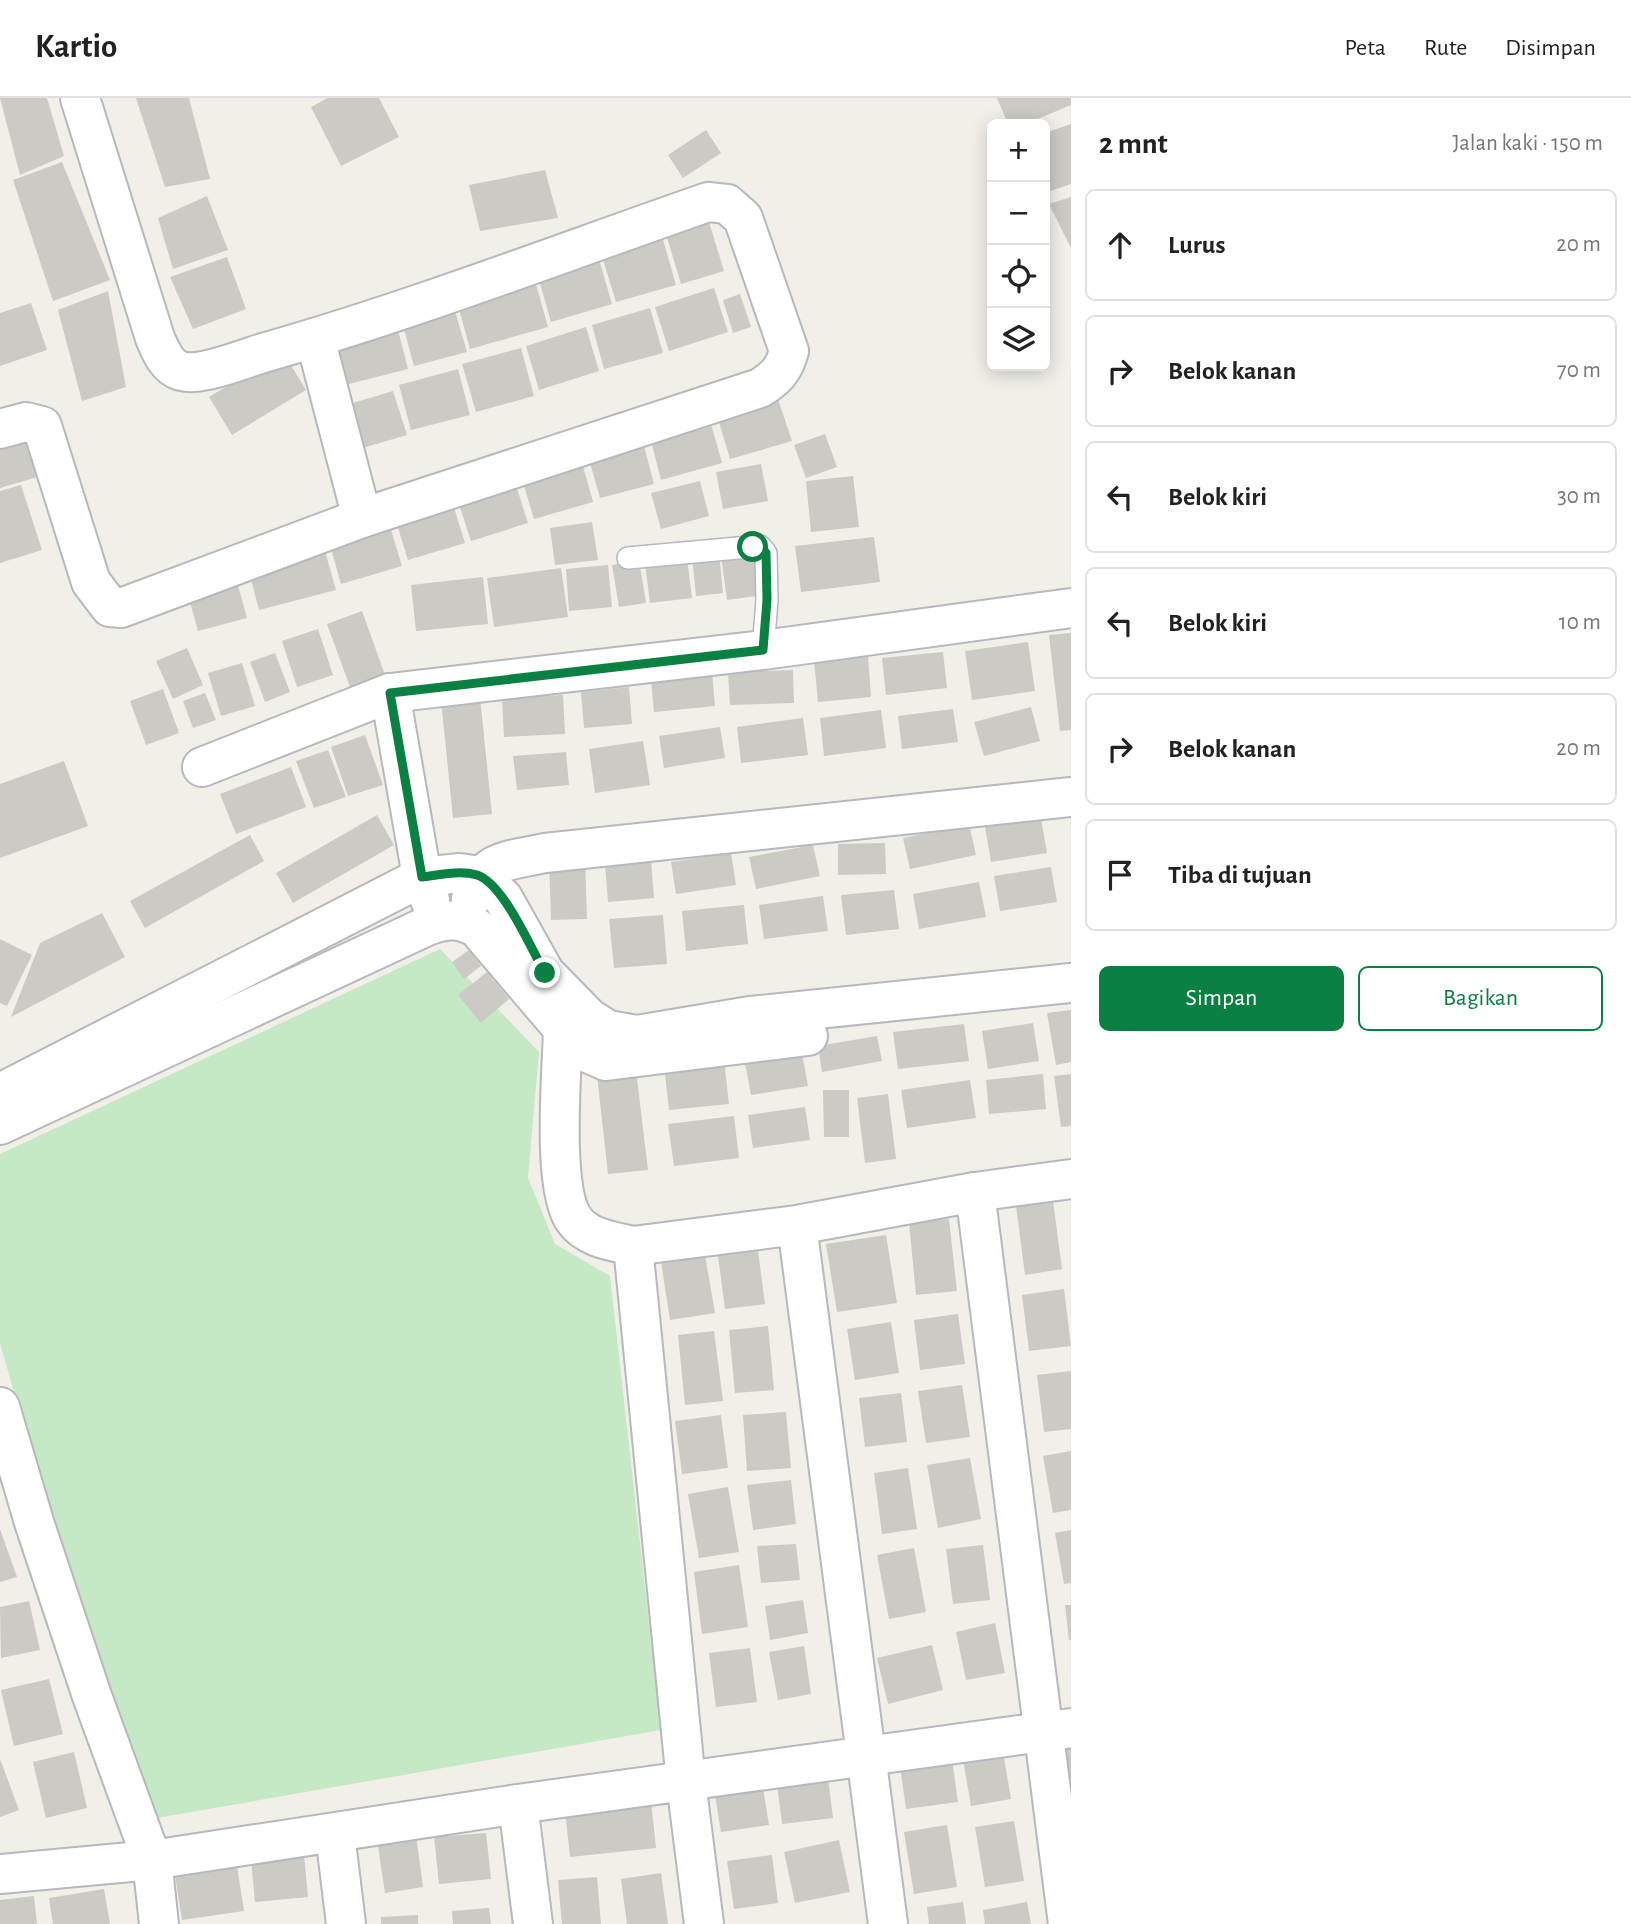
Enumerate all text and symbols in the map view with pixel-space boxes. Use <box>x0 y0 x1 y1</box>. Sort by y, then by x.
text: Kartio <box>35 31 117 64</box>
text: Peta <box>1345 36 1386 60</box>
text: Rute <box>1424 36 1467 60</box>
text: Disimpan <box>1505 36 1596 60</box>
map controls <box>987 119 1050 371</box>
button: + <box>987 119 1050 182</box>
text: 2 mnt <box>1099 129 1168 159</box>
text: Jalan kaki · 150 m <box>1453 132 1603 155</box>
button: − <box>987 182 1050 245</box>
icon: ahead <box>1101 226 1139 264</box>
text: Lurus <box>1168 232 1225 258</box>
text: 20 m <box>1556 233 1601 256</box>
button: locate <box>987 245 1050 308</box>
button: layers <box>987 308 1050 371</box>
icon: right <box>1101 352 1139 390</box>
text: Belok kanan <box>1168 358 1296 384</box>
text: 70 m <box>1557 359 1601 382</box>
icon: left <box>1101 478 1139 516</box>
text: Belok kiri <box>1168 484 1267 510</box>
text: 30 m <box>1557 485 1601 508</box>
route start <box>737 531 768 562</box>
icon: left <box>1101 604 1139 642</box>
text: Belok kiri <box>1168 610 1267 636</box>
text: 10 m <box>1559 611 1601 634</box>
icon: right <box>1101 730 1139 768</box>
text: Belok kanan <box>1168 736 1296 762</box>
text: 20 m <box>1556 737 1601 760</box>
icon: arrive <box>1101 856 1139 894</box>
text: Tiba di tujuan <box>1168 862 1312 888</box>
route end <box>529 957 560 988</box>
button: Simpan <box>1099 966 1344 1031</box>
button: Bagikan <box>1358 966 1603 1031</box>

